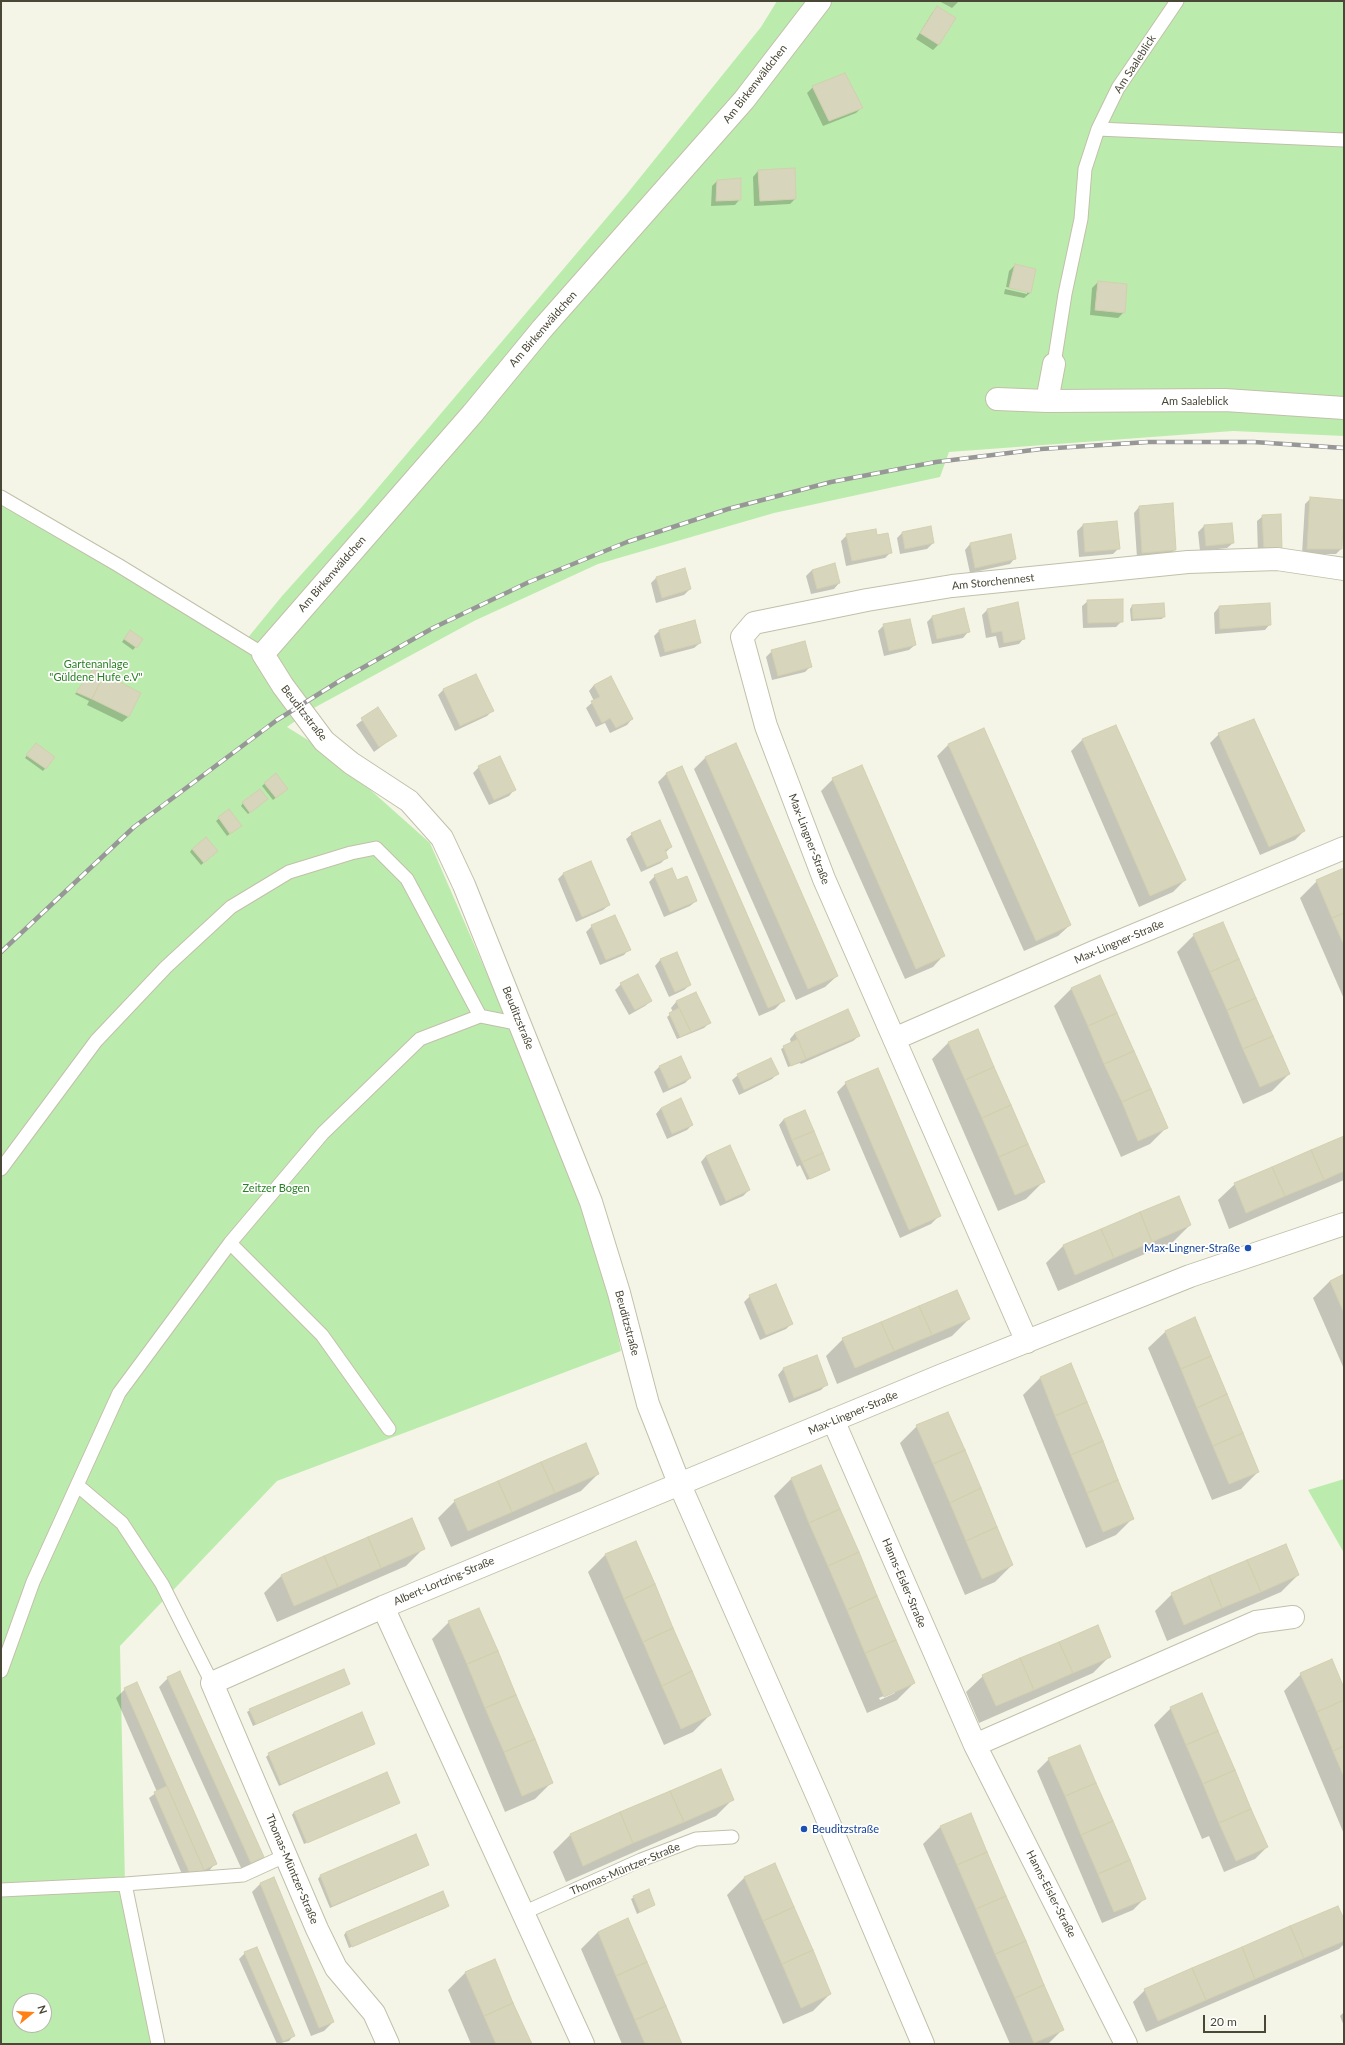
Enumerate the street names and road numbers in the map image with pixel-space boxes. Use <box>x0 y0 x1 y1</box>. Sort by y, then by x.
street label: Am Saaleblick <box>1111 32 1159 96</box>
street label: Am Birkenwäldchen <box>720 42 790 126</box>
street label: Am Birkenwäldchen <box>506 288 580 370</box>
street label: Am Saaleblick <box>1162 394 1228 408</box>
street label: Am Birkenwäldchen <box>295 533 369 615</box>
street label: Am Storchennest <box>951 571 1035 593</box>
street label: Beuditzstraße <box>278 683 330 743</box>
street label: Max-Lingner-Straße <box>786 792 832 886</box>
street label: Max-Lingner-Straße <box>1072 917 1166 967</box>
street label: Beuditzstraße <box>499 984 537 1052</box>
street label: Beuditzstraße <box>612 1289 642 1357</box>
street label: Max-Lingner-Straße <box>806 1388 900 1438</box>
street label: Hanns-Eisler-Straße <box>879 1536 929 1630</box>
street label: Albert-Lortzing-Straße <box>392 1554 496 1608</box>
street label: Thomas-Müntzer-Straße <box>263 1812 321 1926</box>
street label: Thomas-Müntzer-Straße <box>568 1840 682 1898</box>
street label: Hanns-Eisler-Straße <box>1023 1848 1079 1940</box>

